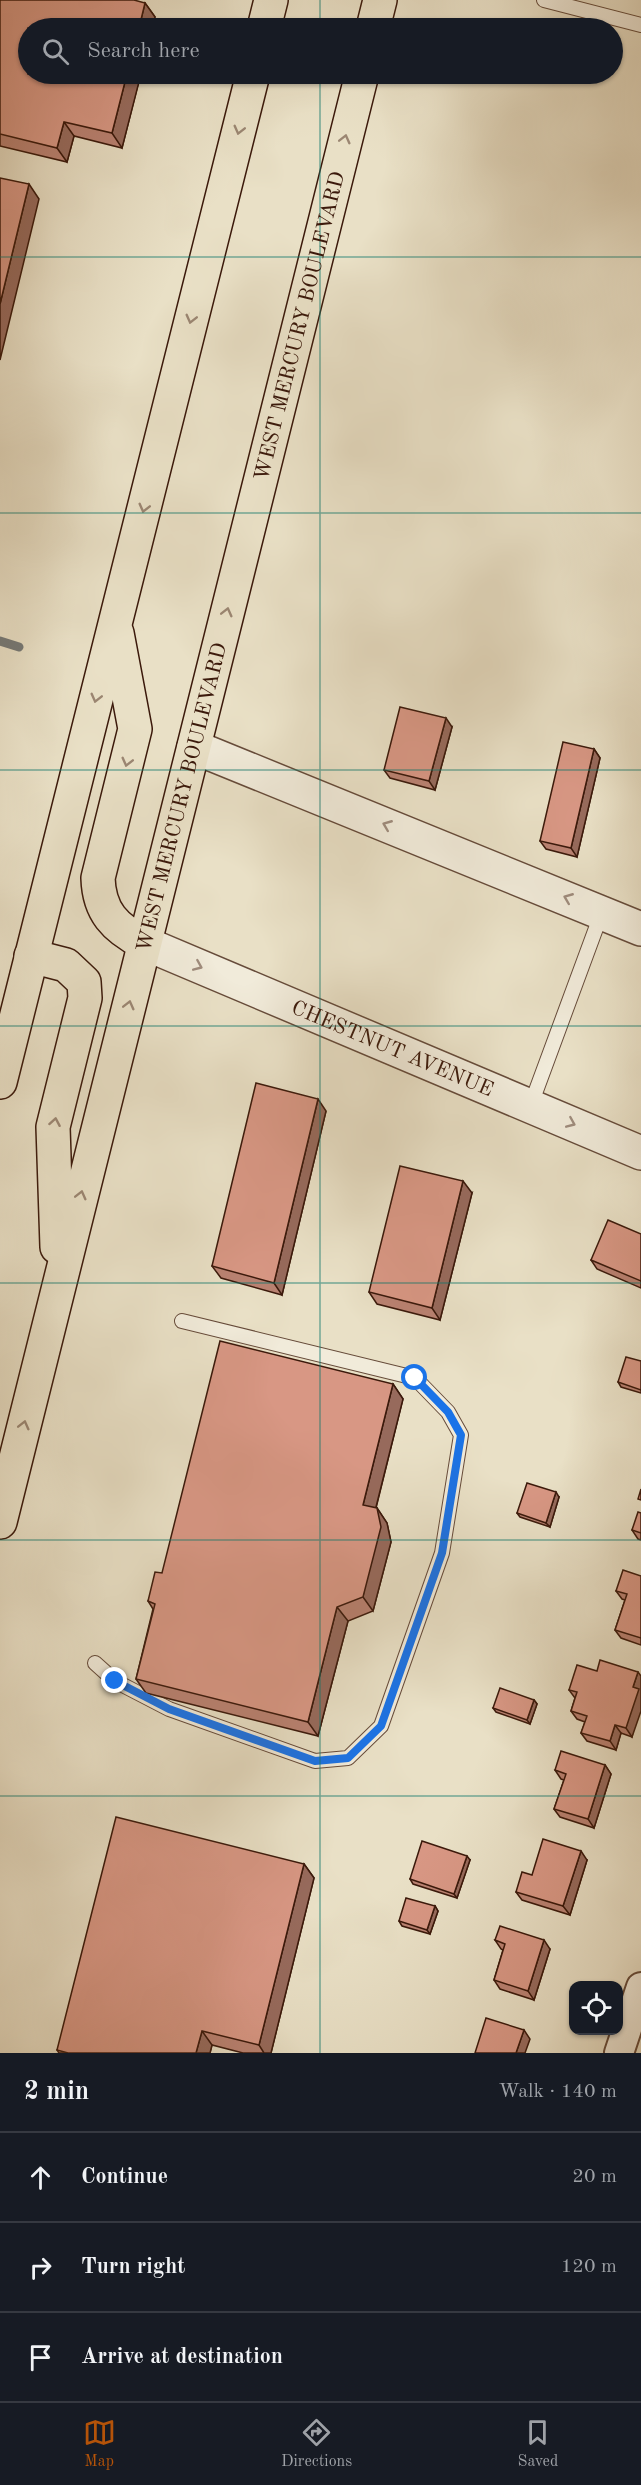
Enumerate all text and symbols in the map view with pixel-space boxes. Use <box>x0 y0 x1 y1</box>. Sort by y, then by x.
search box <box>18 18 623 84</box>
icon: search <box>39 35 72 68</box>
text: Search here <box>87 40 200 62</box>
one-way arrow <box>233 125 246 135</box>
one-way arrow <box>338 134 351 144</box>
street label: WEST MERCURY BOULEVARD <box>252 169 349 483</box>
one-way arrow <box>186 314 198 324</box>
one-way arrow <box>138 503 151 513</box>
one-way arrow <box>220 608 232 618</box>
street label: WEST MERCURY BOULEVARD <box>134 641 231 955</box>
one-way arrow <box>91 692 104 702</box>
one-way arrow <box>122 757 135 767</box>
one-way arrow <box>382 820 393 832</box>
one-way arrow <box>563 893 574 905</box>
one-way arrow <box>192 959 203 971</box>
street label: CHESTNUT AVENUE <box>288 998 496 1101</box>
one-way arrow <box>121 1001 134 1011</box>
one-way arrow <box>565 1116 576 1128</box>
one-way arrow <box>48 1117 61 1127</box>
one-way arrow <box>74 1190 87 1200</box>
route start <box>401 1364 427 1390</box>
one-way arrow <box>17 1420 30 1430</box>
route end <box>101 1667 127 1693</box>
map controls <box>569 1981 623 2035</box>
button: locate <box>569 1981 623 2035</box>
text: 2 min <box>24 2079 89 2105</box>
text: Walk · 140 m <box>498 2082 617 2102</box>
icon: ahead <box>24 2161 57 2194</box>
text: Continue <box>81 2166 168 2188</box>
text: 20 m <box>572 2167 617 2187</box>
icon: right <box>24 2251 57 2284</box>
text: Turn right <box>81 2256 185 2278</box>
text: 120 m <box>561 2257 617 2277</box>
icon: arrive <box>24 2341 57 2374</box>
text: Arrive at destination <box>81 2346 283 2368</box>
tab: Map <box>83 2416 116 2472</box>
tab: Directions <box>281 2416 352 2472</box>
tab: Saved <box>518 2416 558 2472</box>

